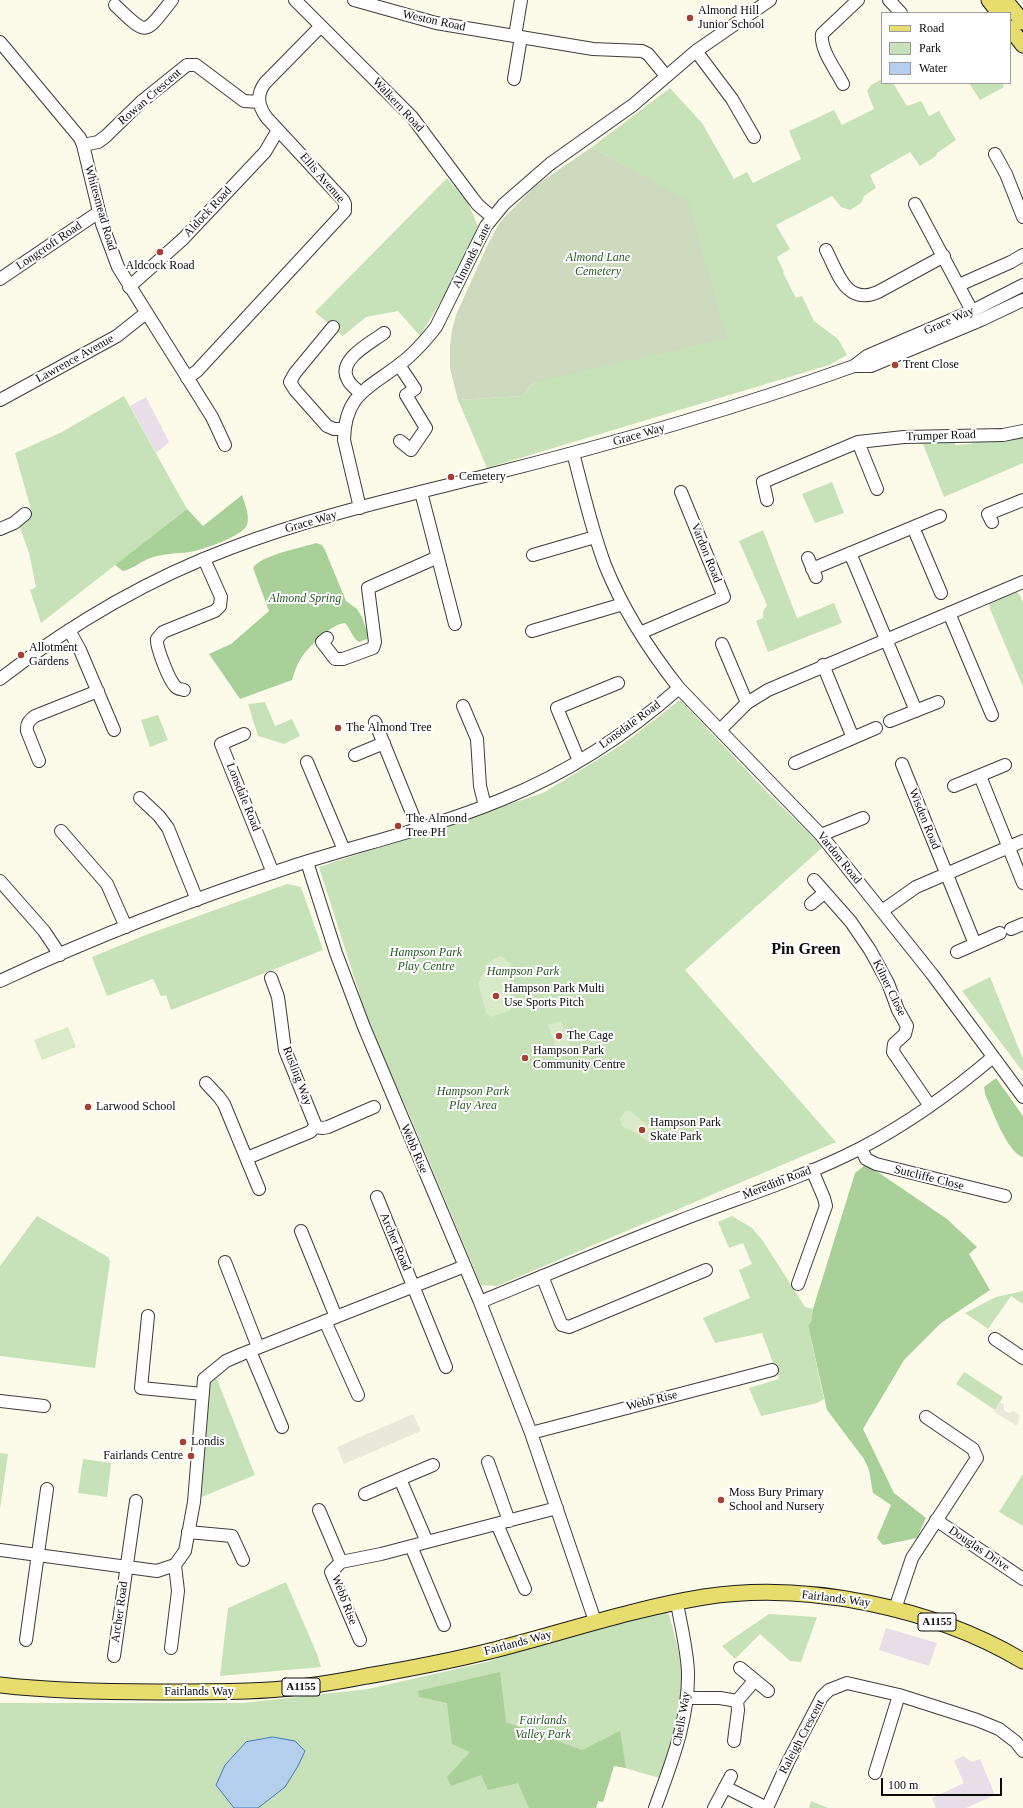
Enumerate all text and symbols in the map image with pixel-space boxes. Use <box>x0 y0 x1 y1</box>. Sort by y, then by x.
place label: Almond Hill Junior School <box>698 4 764 32</box>
street label: Weston Road <box>401 7 467 35</box>
legend <box>881 12 1011 84</box>
marker: Almond Hill Junior School <box>685 13 695 23</box>
text: Road <box>919 21 944 35</box>
text: Park <box>919 41 941 55</box>
text: Water <box>919 61 947 75</box>
street label: Rowan Crescent <box>115 66 185 128</box>
street label: Walkern Road <box>369 75 427 135</box>
street label: Ellis Avenue <box>296 150 348 206</box>
street label: Whitesmead Road <box>81 164 119 252</box>
street label: Aldock Road <box>181 184 235 240</box>
street label: Longcroft Road <box>13 219 85 273</box>
street label: Almonds Lane <box>449 221 495 291</box>
marker: Aldcock Road <box>155 247 165 257</box>
park label: Almond Lane Cemetery <box>566 251 630 279</box>
place label: Aldcock Road <box>126 259 194 273</box>
street label: Grace Way <box>922 304 976 338</box>
street label: Lawrence Avenue <box>34 332 116 386</box>
place label: Trent Close <box>903 358 959 372</box>
marker: Trent Close <box>890 360 900 370</box>
street label: Grace Way <box>611 421 667 449</box>
street label: Trumper Road <box>906 428 976 444</box>
place label: Cemetery <box>459 470 506 484</box>
marker: Cemetery <box>446 472 456 482</box>
street label: Grace Way <box>283 508 339 536</box>
street label: Vardon Road <box>688 521 724 585</box>
park label: Almond Spring <box>269 592 341 606</box>
place label: Allotment Gardens <box>29 641 78 669</box>
marker: Allotment Gardens <box>16 650 26 660</box>
street label: Lonsdale Road <box>597 698 663 752</box>
place label: The Almond Tree <box>346 721 432 735</box>
marker: The Almond Tree <box>333 723 343 733</box>
street label: Lonsdale Road <box>223 761 263 833</box>
street label: Wisden Road <box>905 786 943 852</box>
place label: The Almond Tree PH <box>406 812 467 840</box>
marker: The Almond Tree PH <box>393 821 403 831</box>
street label: Vardon Road <box>814 829 864 887</box>
district label: Pin Green <box>771 940 841 960</box>
park label: Hampson Park Play Centre <box>390 946 462 974</box>
street label: Kilner Close <box>869 957 909 1019</box>
park label: Hampson Park <box>487 965 559 979</box>
place label: Hampson Park Multi Use Sports Pitch <box>504 982 605 1010</box>
marker: Hampson Park Multi Use Sports Pitch <box>491 991 501 1001</box>
place label: The Cage <box>567 1029 613 1043</box>
marker: The Cage <box>554 1031 564 1041</box>
street label: Rusling Way <box>279 1044 315 1108</box>
place label: Hampson Park Community Centre <box>533 1044 625 1072</box>
marker: Hampson Park Community Centre <box>520 1053 530 1063</box>
park label: Hampson Park Play Area <box>437 1085 509 1113</box>
place label: Larwood School <box>96 1100 176 1114</box>
marker: Larwood School <box>83 1102 93 1112</box>
place label: Hampson Park Skate Park <box>650 1116 721 1144</box>
street label: Webb Rise <box>397 1122 431 1176</box>
marker: Hampson Park Skate Park <box>637 1125 647 1135</box>
street label: Sutcliffe Close <box>893 1162 965 1194</box>
street label: Meredith Road <box>741 1163 813 1203</box>
street label: Archer Road <box>376 1211 414 1273</box>
street label: Webb Rise <box>625 1388 679 1414</box>
place label: Londis <box>191 1435 224 1449</box>
marker: Londis <box>178 1437 188 1447</box>
place label: Fairlands Centre <box>103 1449 183 1463</box>
marker: Fairlands Centre <box>186 1451 196 1461</box>
place label: Moss Bury Primary School and Nursery <box>729 1486 824 1514</box>
marker: Moss Bury Primary School and Nursery <box>716 1495 726 1505</box>
street label: Douglas Drive <box>946 1523 1012 1575</box>
street label: Webb Rise <box>328 1573 360 1627</box>
street label: Archer Road <box>109 1580 131 1644</box>
street label: Fairlands Way <box>801 1588 871 1610</box>
road number: A1155 <box>918 1613 956 1631</box>
street label: Fairlands Way <box>483 1627 553 1659</box>
road number: A1155 <box>282 1678 320 1696</box>
street label: Fairlands Way <box>164 1685 234 1699</box>
street label: Chells Way <box>670 1690 694 1748</box>
street label: Raleigh Crescent <box>776 1697 828 1777</box>
park label: Fairlands Valley Park <box>515 1714 571 1742</box>
scale bar <box>883 1770 1004 1796</box>
text: 100 m <box>888 1778 918 1792</box>

